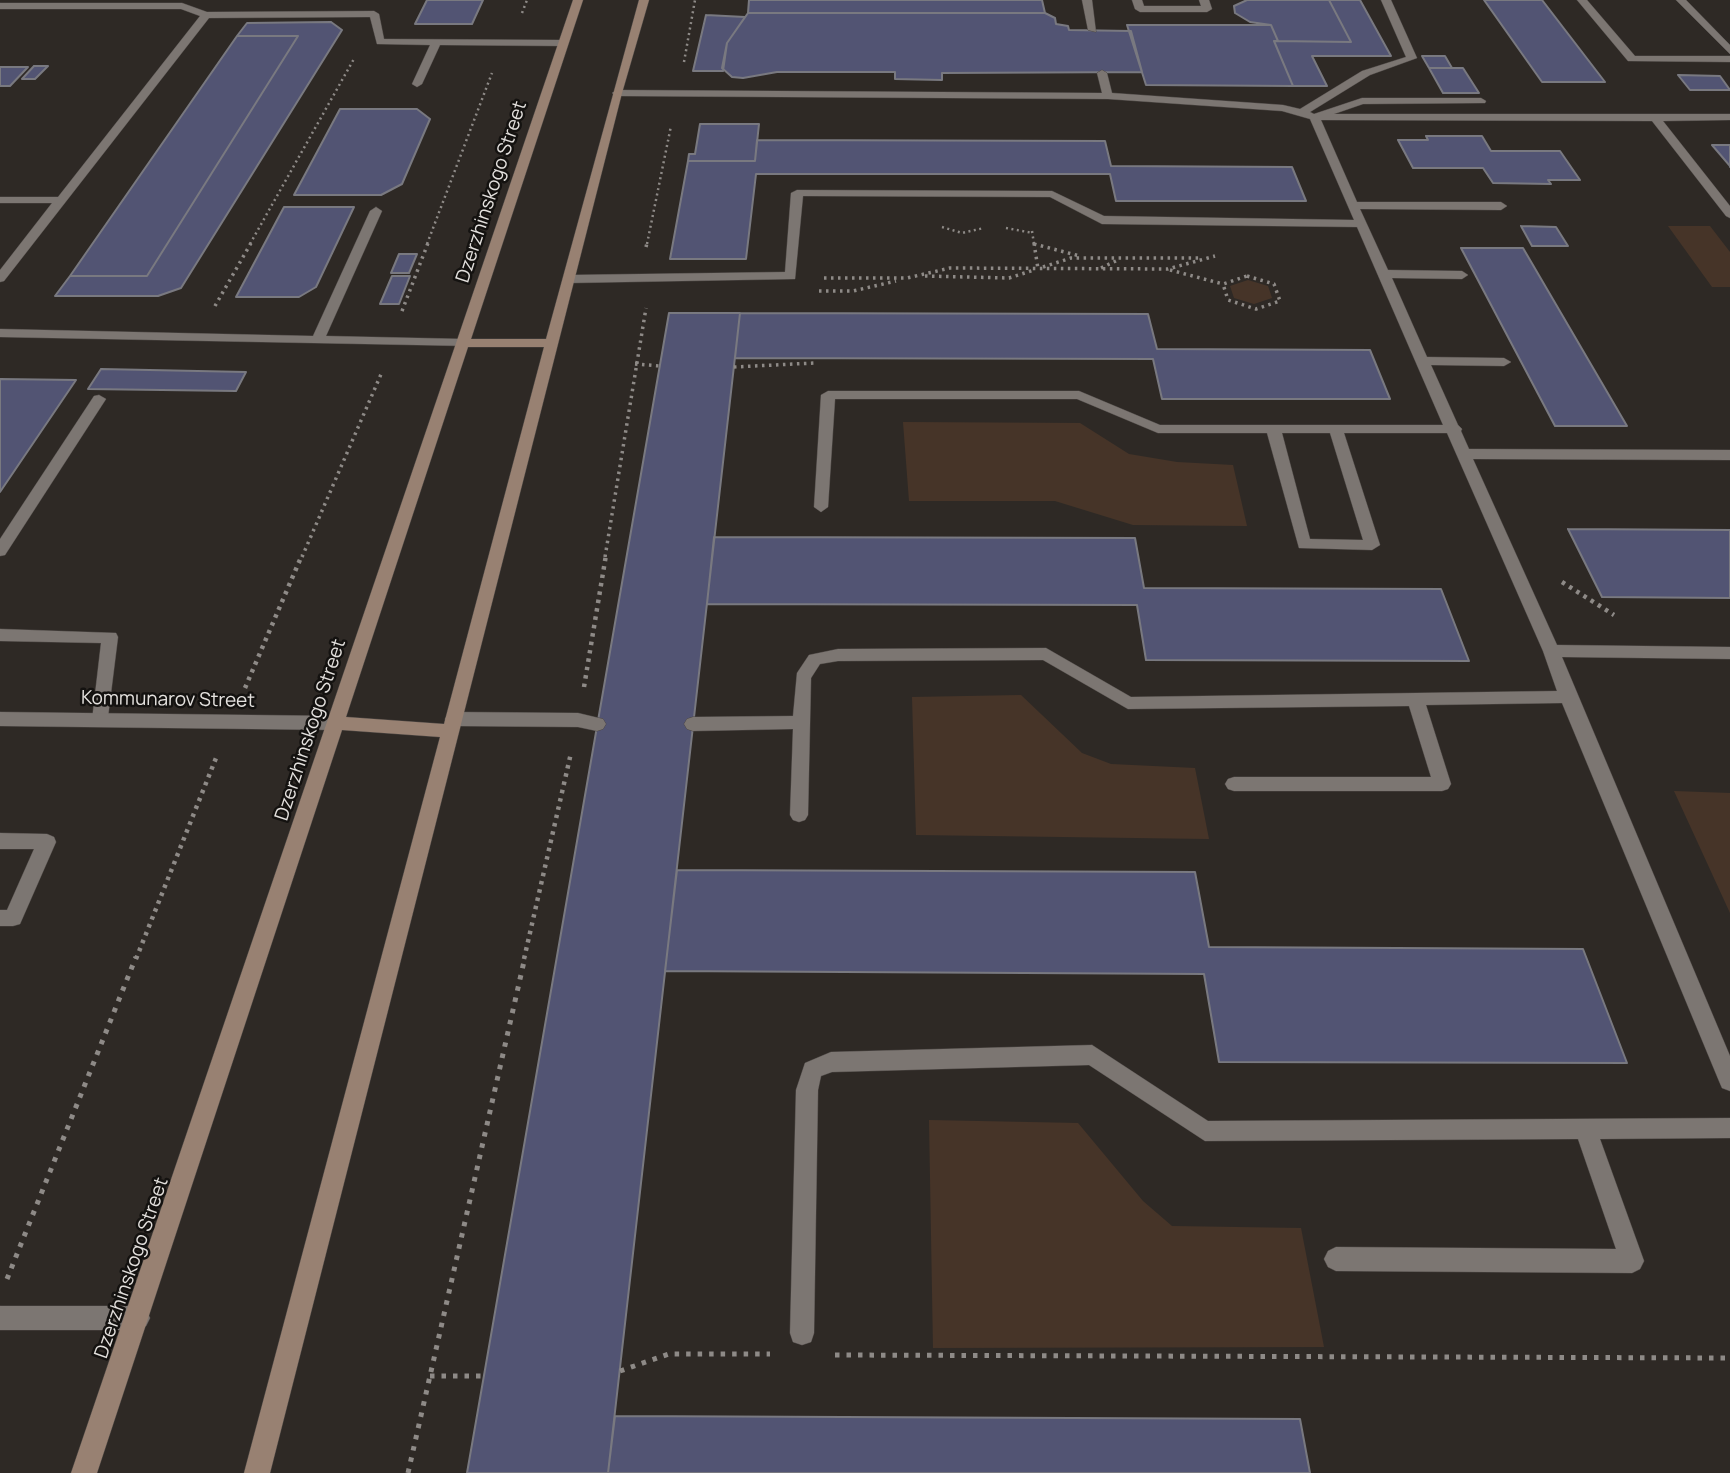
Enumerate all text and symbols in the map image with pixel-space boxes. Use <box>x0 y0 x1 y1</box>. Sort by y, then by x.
street label: Dzerzhinskogo Street <box>452 98 532 286</box>
street label: Dzerzhinskogo Street <box>271 636 351 824</box>
street label: Kommunarov Street <box>81 687 255 713</box>
street label: Dzerzhinskogo Street <box>90 1175 174 1361</box>

